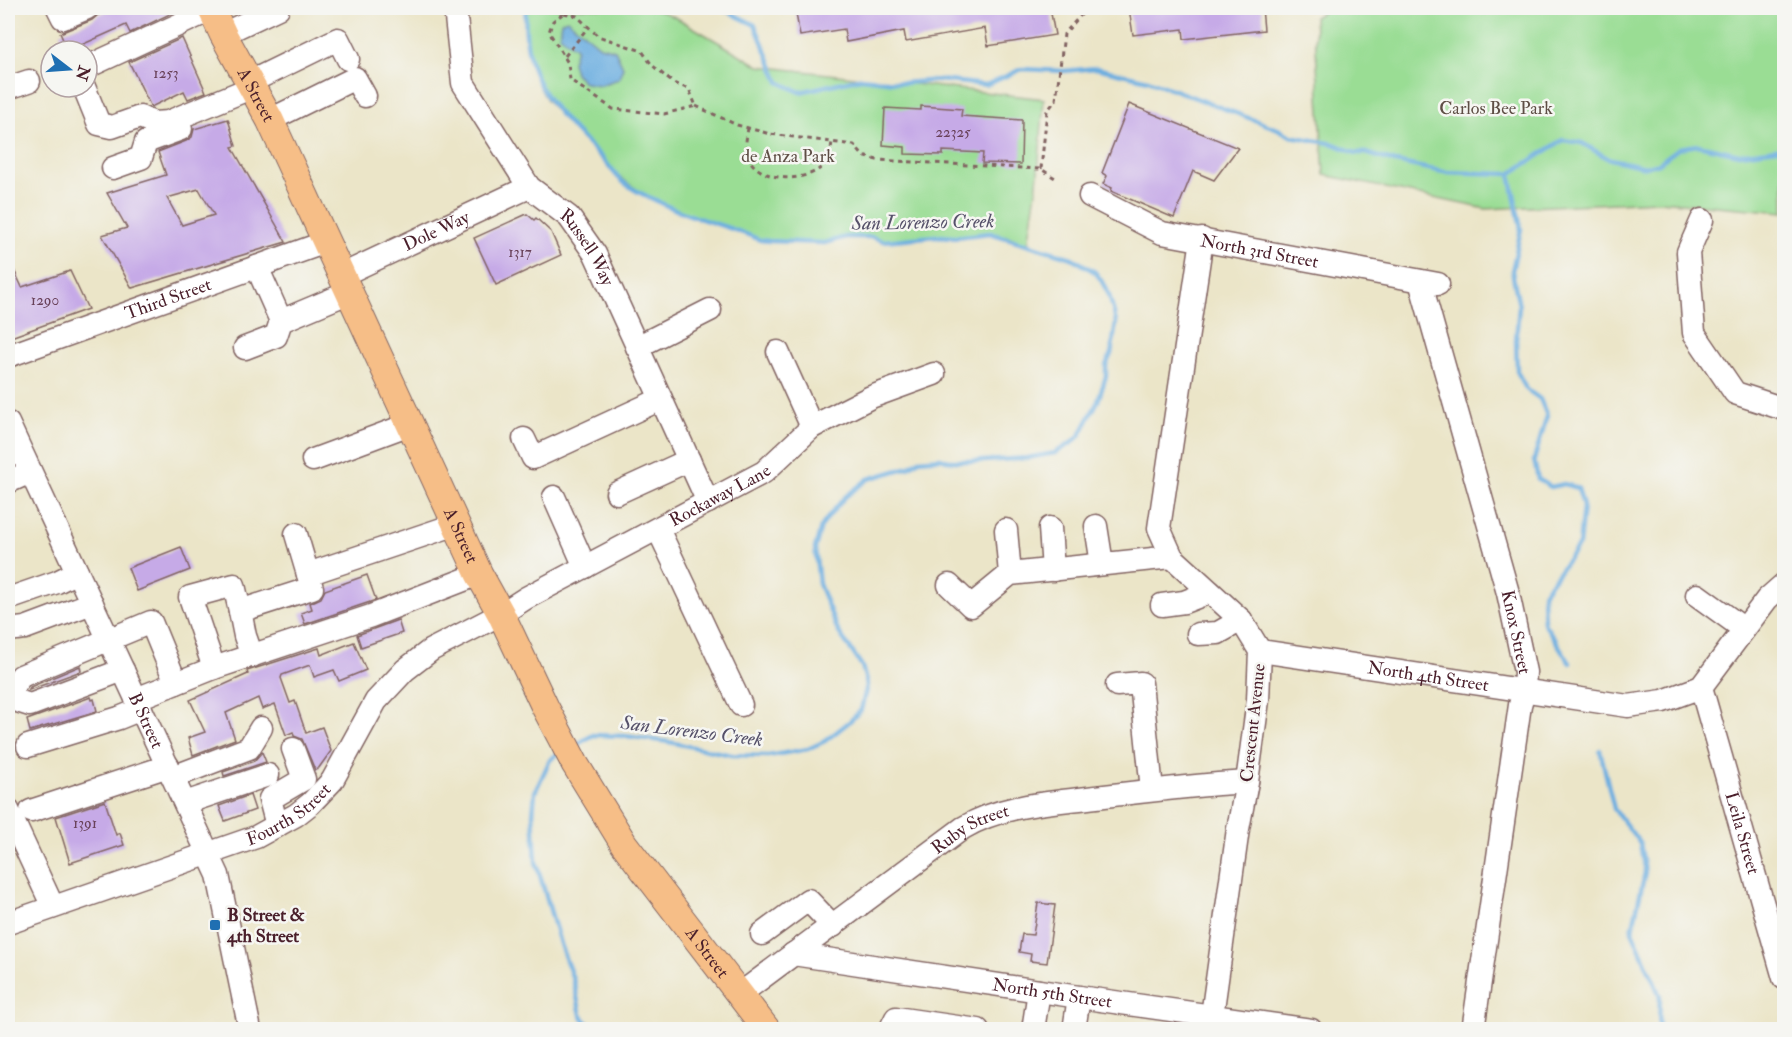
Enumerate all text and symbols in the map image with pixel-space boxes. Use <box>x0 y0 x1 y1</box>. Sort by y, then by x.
north arrow <box>39 39 99 99</box>
text: N <box>71 62 94 84</box>
street label: A Street <box>232 63 280 126</box>
house number: 1253 <box>153 64 179 83</box>
park label: Carlos Bee Park <box>1439 97 1553 120</box>
house number: 22325 <box>935 123 971 142</box>
park label: de Anza Park <box>741 145 835 168</box>
street label: Russell Way <box>556 203 620 290</box>
street label: Dole Way <box>399 205 474 256</box>
water label: San Lorenzo Creek <box>850 208 995 236</box>
street label: North 3rd Street <box>1198 229 1321 273</box>
house number: 1317 <box>508 243 532 262</box>
street label: Third Street <box>122 273 215 325</box>
house number: 1290 <box>31 291 59 310</box>
street label: Rockaway Lane <box>665 459 776 532</box>
street label: A Street <box>438 503 484 567</box>
street label: Knox Street <box>1496 588 1537 676</box>
street label: North 4th Street <box>1366 656 1491 697</box>
street label: Crescent Avenue <box>1235 662 1271 783</box>
street label: B Street <box>123 689 169 752</box>
water label: San Lorenzo Creek <box>619 710 764 752</box>
street label: Fourth Street <box>243 778 336 851</box>
street label: Leila Street <box>1720 789 1765 877</box>
street label: Ruby Street <box>927 799 1011 859</box>
house number: 1391 <box>73 814 97 833</box>
place label: B Street & 4th Street <box>226 904 305 948</box>
marker: B Street & 4th Street <box>208 918 222 932</box>
street label: A Street <box>680 921 734 983</box>
street label: North 5th Street <box>991 973 1114 1013</box>

